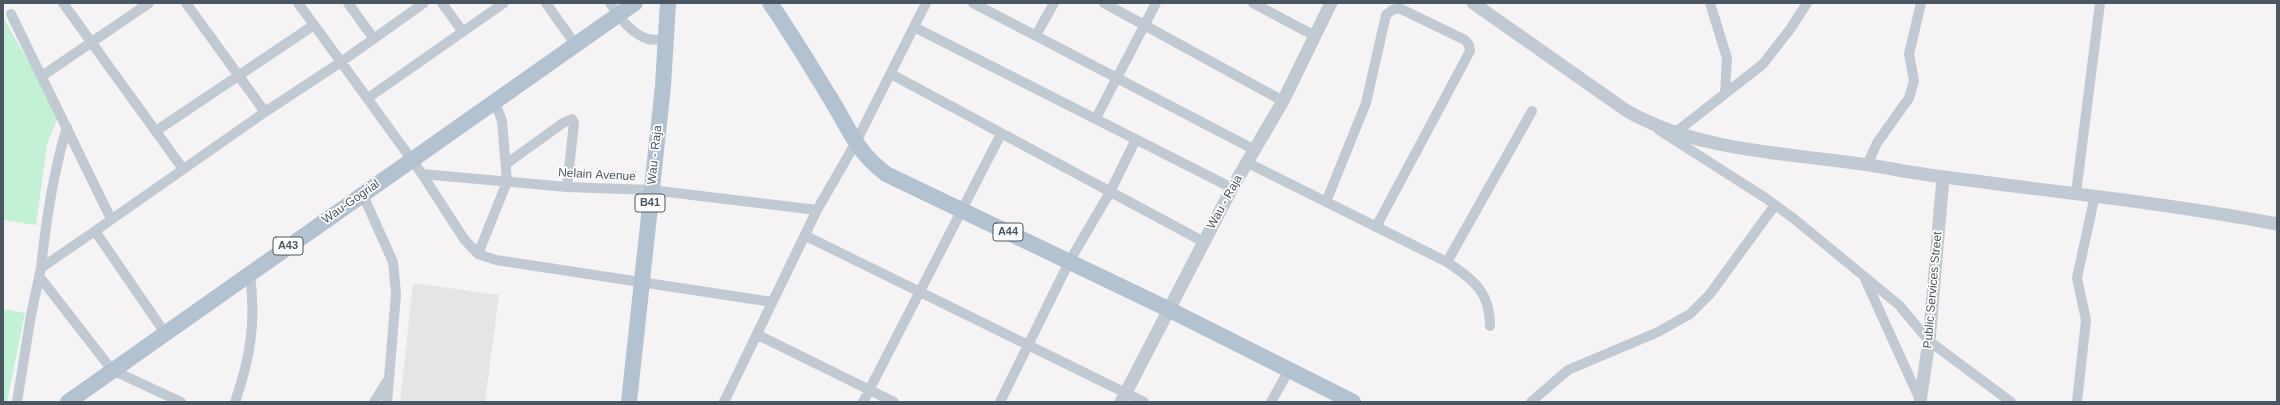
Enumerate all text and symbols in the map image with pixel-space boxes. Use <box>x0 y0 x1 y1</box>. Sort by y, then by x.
street label: Wau - Raja <box>645 125 665 185</box>
street label: Nelain Avenue <box>558 166 636 184</box>
street label: Wau - Raja <box>1204 172 1246 232</box>
street label: Wau-Gogrial <box>319 177 383 227</box>
road number: B41 <box>635 194 665 212</box>
road number: A44 <box>993 223 1023 241</box>
street label: Public Services Street <box>1921 231 1945 349</box>
road number: A43 <box>273 237 303 255</box>

